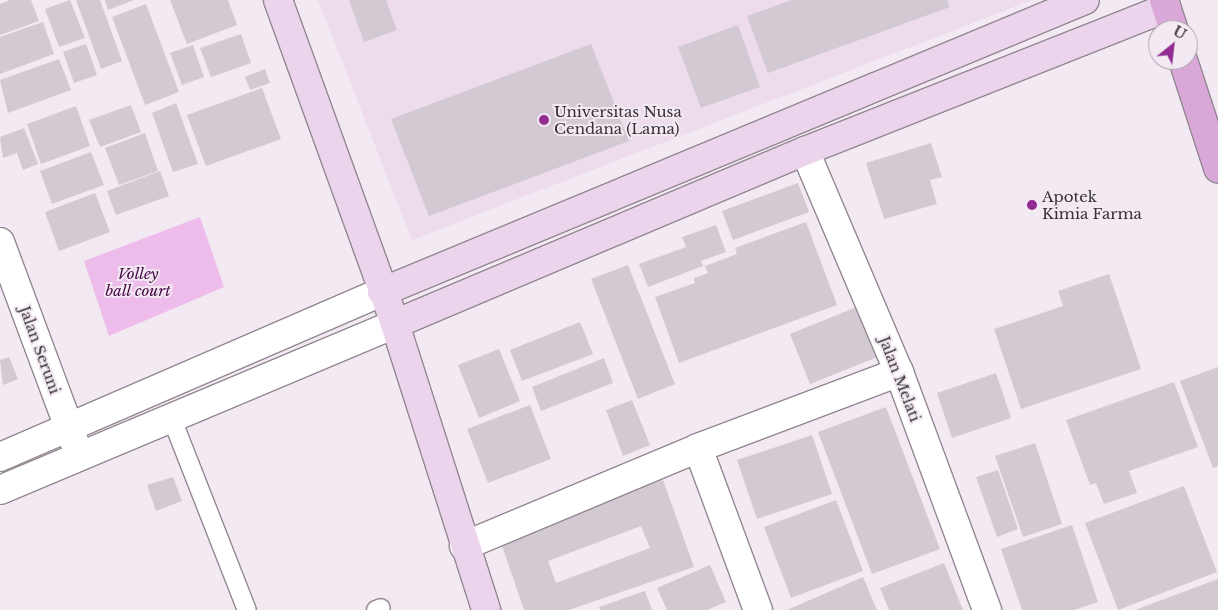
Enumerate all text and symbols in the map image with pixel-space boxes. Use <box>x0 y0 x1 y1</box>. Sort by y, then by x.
north arrow <box>1148 20 1198 70</box>
text: U <box>1170 22 1190 44</box>
place label: Universitas Nusa Cendana (Lama) <box>554 102 682 137</box>
marker: Universitas Nusa Cendana (Lama) <box>538 114 550 126</box>
place label: Apotek Kimia Farma <box>1042 187 1142 222</box>
marker: Apotek Kimia Farma <box>1026 199 1038 211</box>
park label: Volley ball court <box>105 264 171 299</box>
street label: Jalan Seruni <box>16 303 64 397</box>
street label: Jalan Melati <box>875 334 925 424</box>

